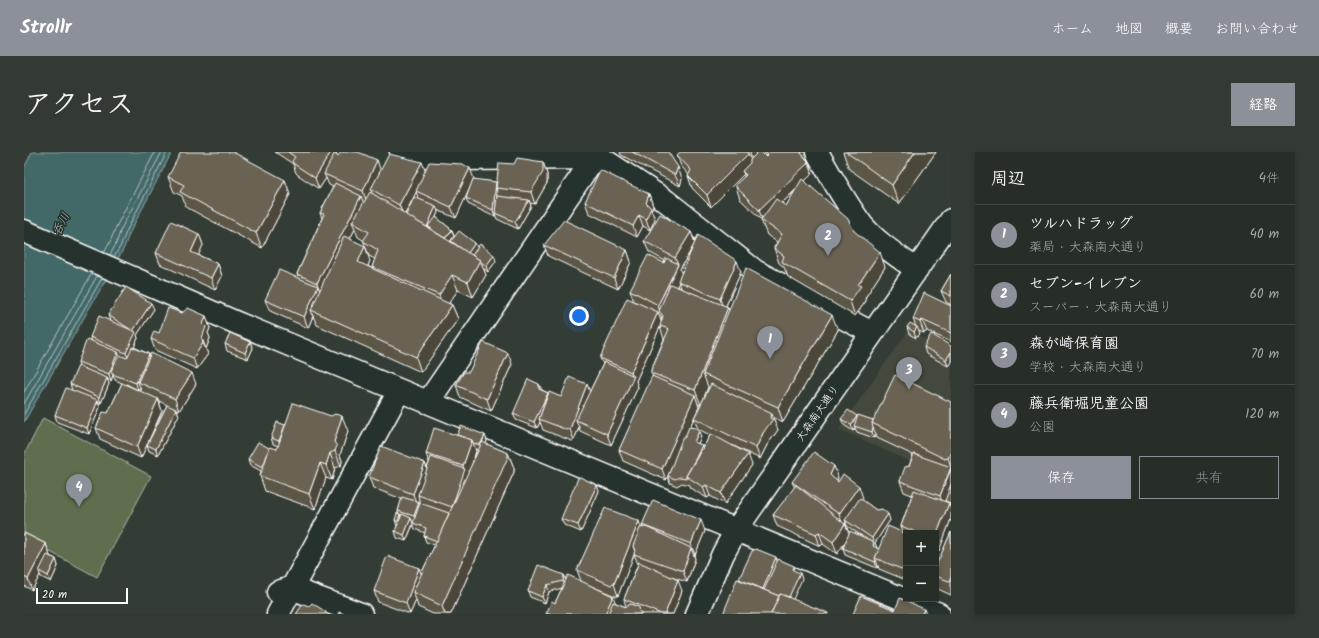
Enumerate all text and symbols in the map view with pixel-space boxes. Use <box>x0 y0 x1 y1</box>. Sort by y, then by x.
text: Strollr <box>20 13 72 43</box>
text: ホーム <box>1052 18 1093 40</box>
text: 地図 <box>1115 18 1143 40</box>
text: 概要 <box>1165 18 1193 40</box>
text: お問い合わせ <box>1215 18 1299 40</box>
text: アクセス <box>24 83 134 128</box>
button: 経路 <box>1231 83 1295 126</box>
text: 周辺 <box>991 166 1025 193</box>
text: 4件 <box>1259 168 1279 189</box>
water label: 呑川 <box>48 209 75 239</box>
text: ツルハドラッグ <box>1029 212 1133 236</box>
pin: 2 <box>815 223 841 256</box>
text: 1 <box>1002 224 1006 245</box>
text: 40 m <box>1250 224 1279 245</box>
text: 薬局 · 大森南大通り <box>1029 237 1147 258</box>
text: セブン-イレブン <box>1029 272 1142 296</box>
text: 2 <box>1000 284 1008 305</box>
text: 60 m <box>1250 284 1279 305</box>
text: スーパー · 大森南大通り <box>1029 297 1172 318</box>
your location <box>569 306 589 326</box>
pin: 1 <box>757 326 783 359</box>
text: 森が崎保育園 <box>1029 332 1119 356</box>
text: 3 <box>1000 344 1008 365</box>
text: 70 m <box>1251 344 1279 365</box>
pin: 3 <box>896 357 922 390</box>
text: 学校 · 大森南大通り <box>1029 357 1147 378</box>
street label: 大森南大通り <box>792 381 844 446</box>
text: 藤兵衛堀児童公園 <box>1029 392 1149 416</box>
text: 4 <box>1000 404 1008 425</box>
text: 120 m <box>1245 404 1279 425</box>
text: 公園 <box>1029 417 1055 438</box>
button: 保存 <box>991 456 1131 499</box>
button: 共有 <box>1139 456 1279 499</box>
pin: 4 <box>66 474 92 507</box>
map controls <box>903 530 939 602</box>
button: + <box>903 530 939 566</box>
button: − <box>903 566 939 602</box>
scale bar <box>36 586 128 605</box>
text: 20 m <box>42 586 67 604</box>

